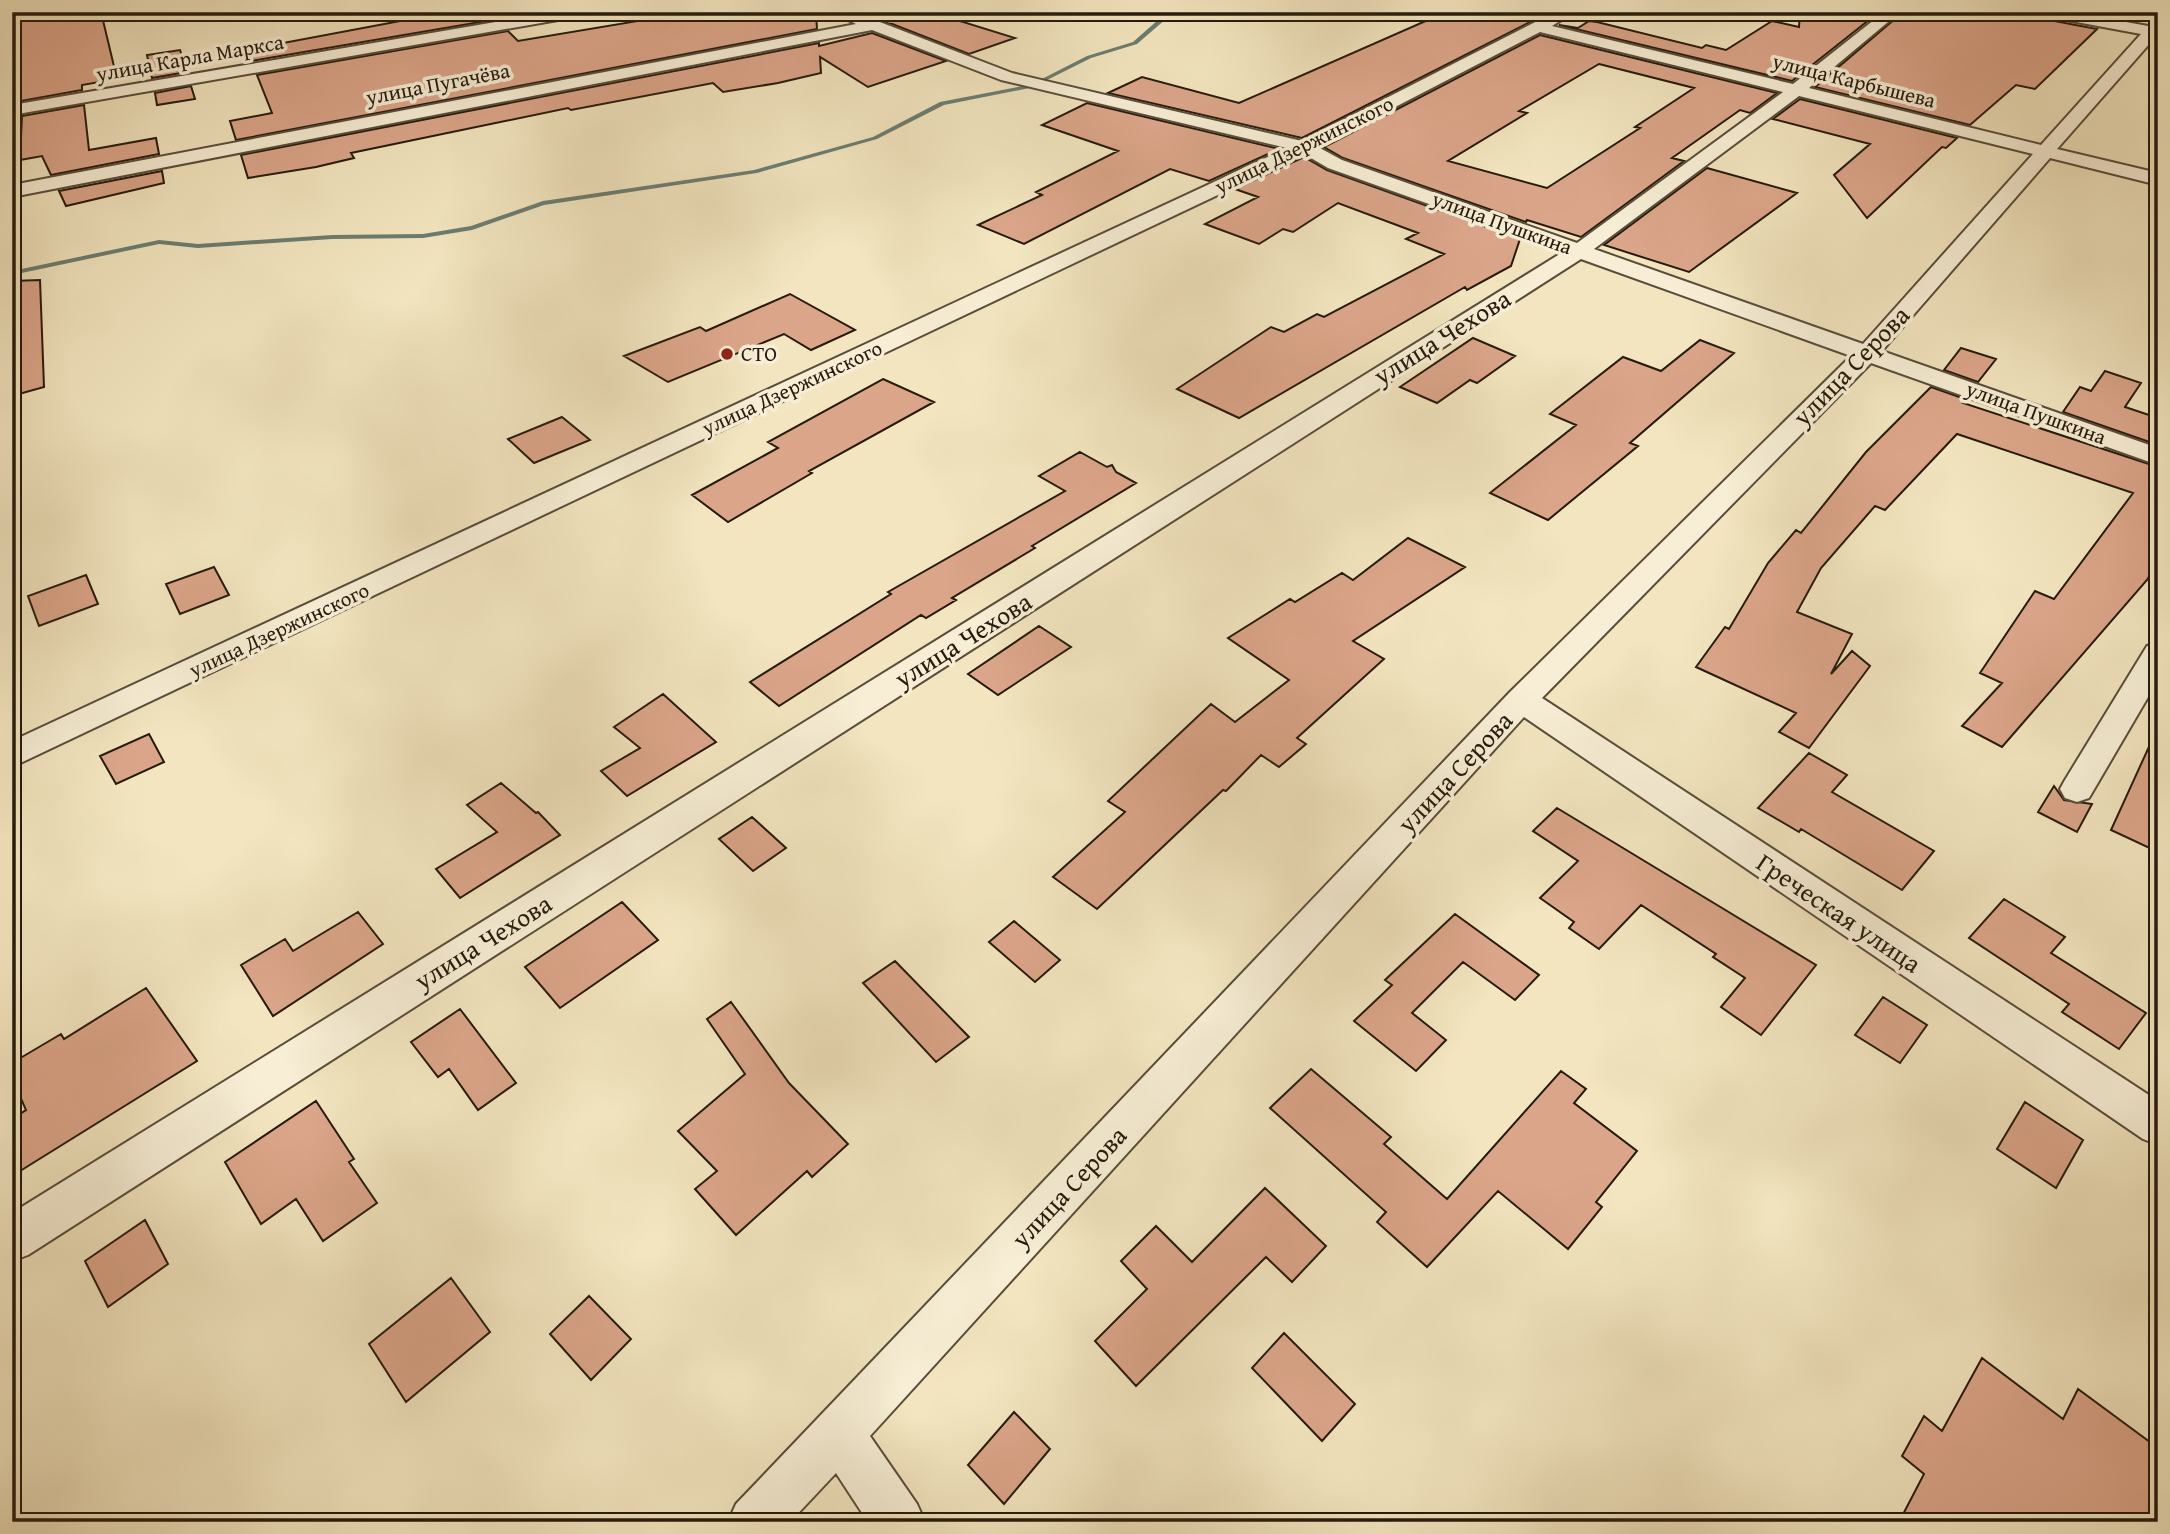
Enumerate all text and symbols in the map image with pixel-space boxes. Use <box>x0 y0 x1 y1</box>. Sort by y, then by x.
street label: улица Карла Маркса <box>93 26 286 89</box>
street label: улица Карбышева <box>1768 45 1939 116</box>
street label: улица Пугачёва <box>362 54 512 113</box>
street label: улица Дзержинского <box>1208 88 1399 202</box>
street label: улица Пушкина <box>1427 182 1577 262</box>
street label: улица Чехова <box>1365 278 1519 395</box>
street label: улица Серова <box>1782 296 1919 436</box>
street label: улица Дзержинского <box>696 332 887 443</box>
place label: СТО <box>741 338 777 369</box>
marker: СТО <box>719 346 735 362</box>
street label: улица Пушкина <box>1961 372 2111 452</box>
street label: улица Дзержинского <box>183 574 374 685</box>
street label: улица Чехова <box>886 581 1040 698</box>
street label: улица Серова <box>1387 701 1522 842</box>
street label: Греческая улица <box>1749 843 1930 983</box>
street label: улица Чехова <box>406 883 560 1000</box>
street label: улица Серова <box>1001 1116 1136 1257</box>

